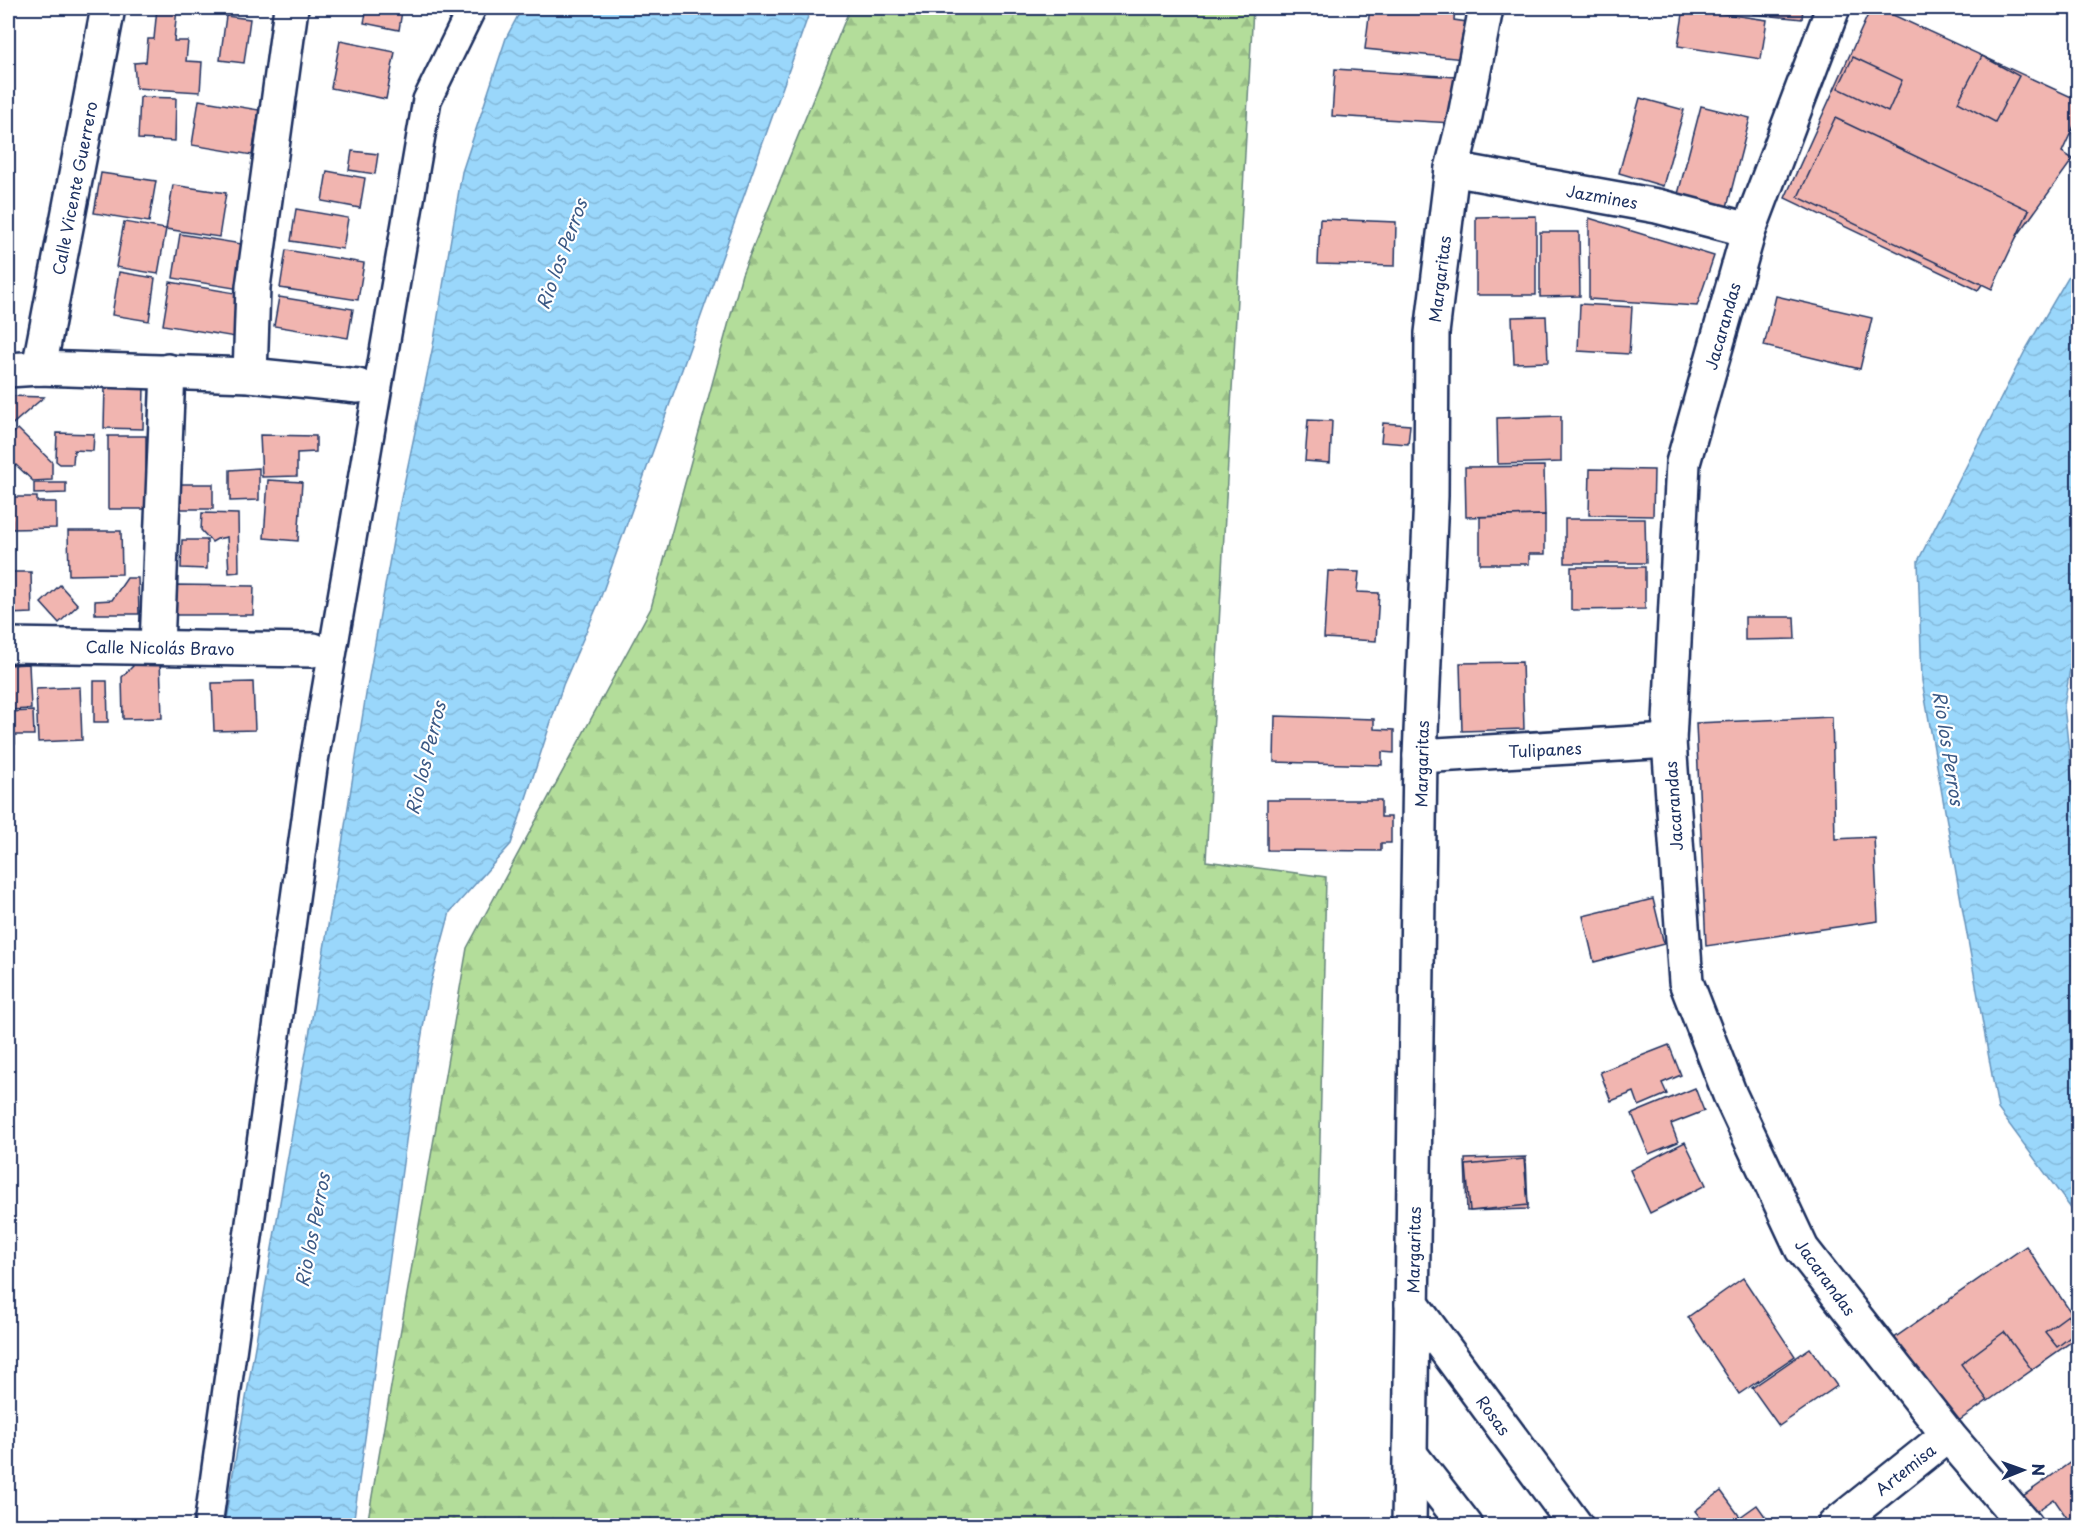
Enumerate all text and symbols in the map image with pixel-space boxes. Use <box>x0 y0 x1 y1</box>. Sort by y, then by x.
street label: Calle Vicente Guerrero <box>45 99 103 277</box>
street label: Jazmines <box>1564 178 1640 214</box>
water label: Rio los Perros <box>529 193 594 313</box>
street label: Margaritas <box>1422 234 1456 324</box>
street label: Jacarandas <box>1698 280 1746 372</box>
street label: Calle Nicolás Bravo <box>85 634 235 660</box>
water label: Rio los Perros <box>1927 689 1972 809</box>
water label: Rio los Perros <box>398 697 452 817</box>
street label: Margaritas <box>1408 720 1434 808</box>
street label: Tulipanes <box>1508 735 1582 763</box>
street label: Jacarandas <box>1658 760 1688 852</box>
water label: Rio los Perros <box>288 1169 337 1289</box>
street label: Margaritas <box>1400 1206 1426 1294</box>
street label: Jacarandas <box>1790 1234 1862 1320</box>
street label: Rosas <box>1471 1390 1517 1440</box>
street label: Artemisa <box>1870 1438 1940 1500</box>
north arrow <box>1993 1440 2053 1500</box>
text: N <box>2027 1463 2051 1476</box>

